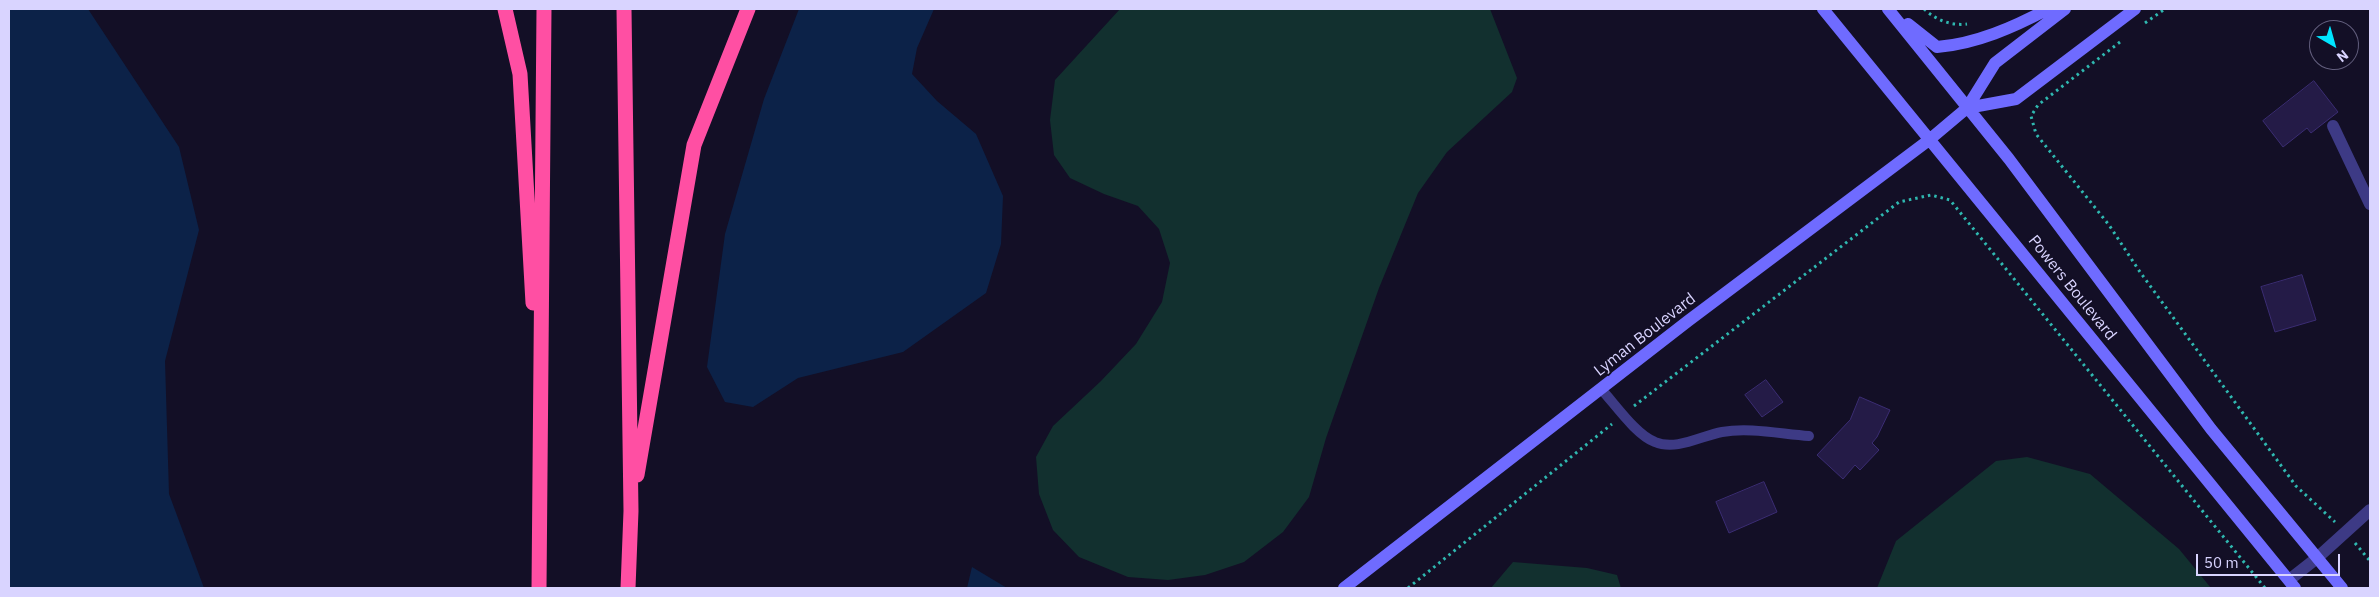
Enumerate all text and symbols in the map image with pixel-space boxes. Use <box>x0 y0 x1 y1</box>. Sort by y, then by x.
north arrow <box>2309 20 2359 70</box>
text: N <box>2333 46 2352 66</box>
street label: Powers Boulevard <box>2024 232 2120 344</box>
street label: Lyman Boulevard <box>1590 289 1700 381</box>
scale bar <box>2199 544 2343 576</box>
text: 50 m <box>2204 553 2239 572</box>

